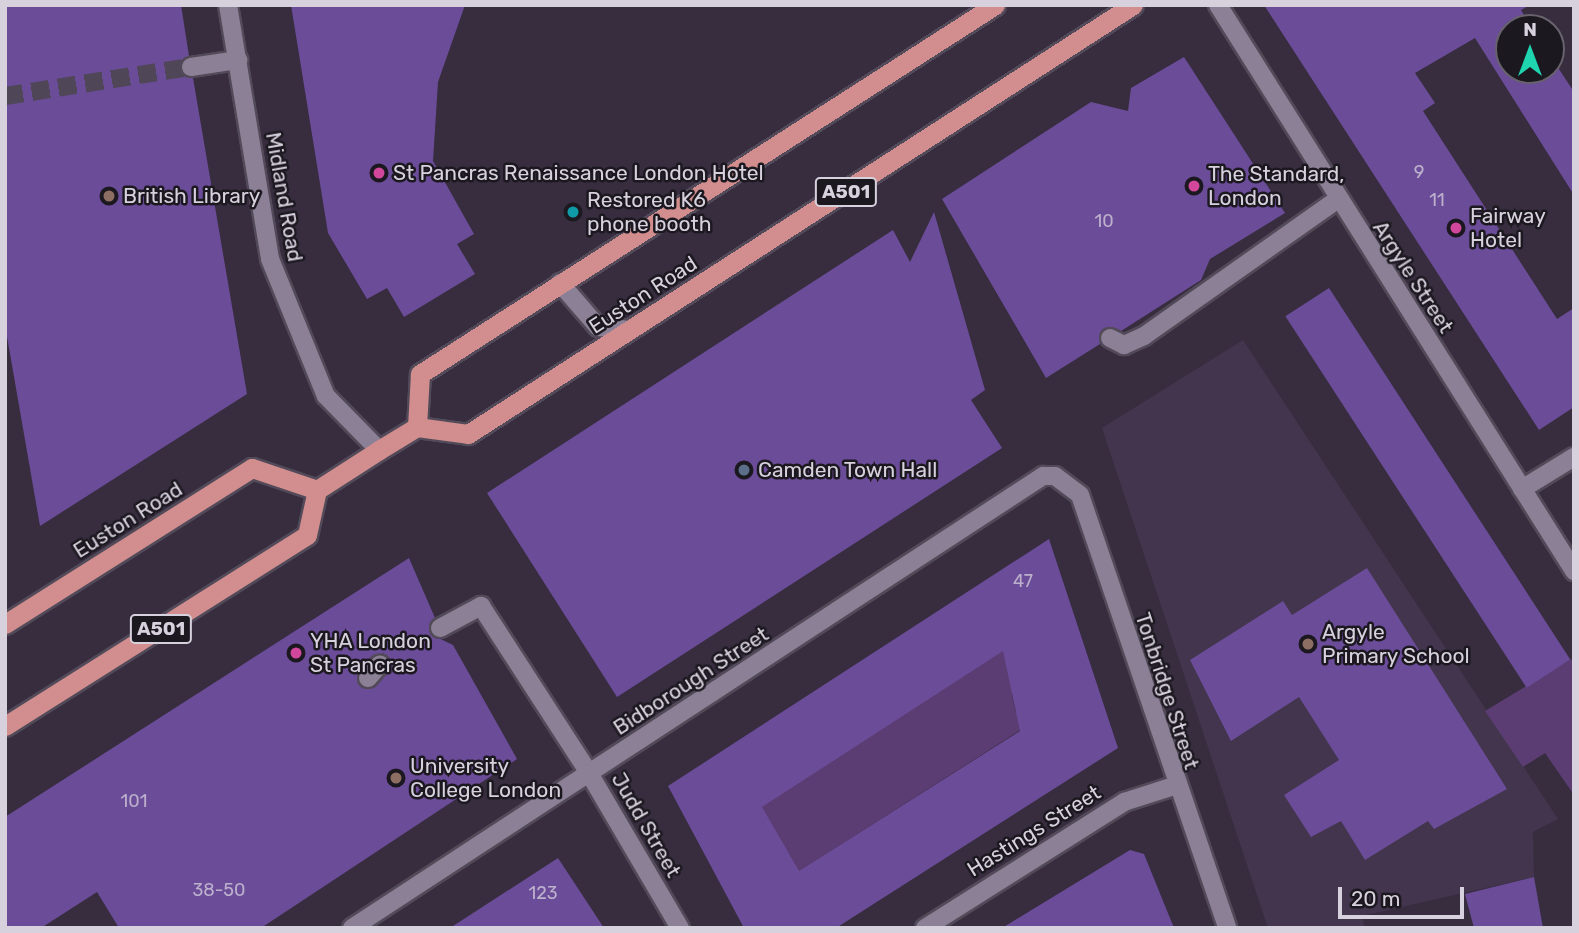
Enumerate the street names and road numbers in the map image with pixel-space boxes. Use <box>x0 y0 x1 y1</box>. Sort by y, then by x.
street label: Midland Road <box>260 130 308 264</box>
road number: A501 <box>814 176 878 208</box>
street label: Argyle Street <box>1367 216 1459 338</box>
street label: Euston Road <box>584 251 702 339</box>
street label: Euston Road <box>69 477 187 563</box>
street label: Tonbridge Street <box>1130 610 1204 772</box>
road number: A501 <box>130 614 192 644</box>
street label: Bidborough Street <box>609 621 773 741</box>
street label: Judd Street <box>606 768 686 882</box>
street label: Hastings Street <box>963 780 1105 882</box>

